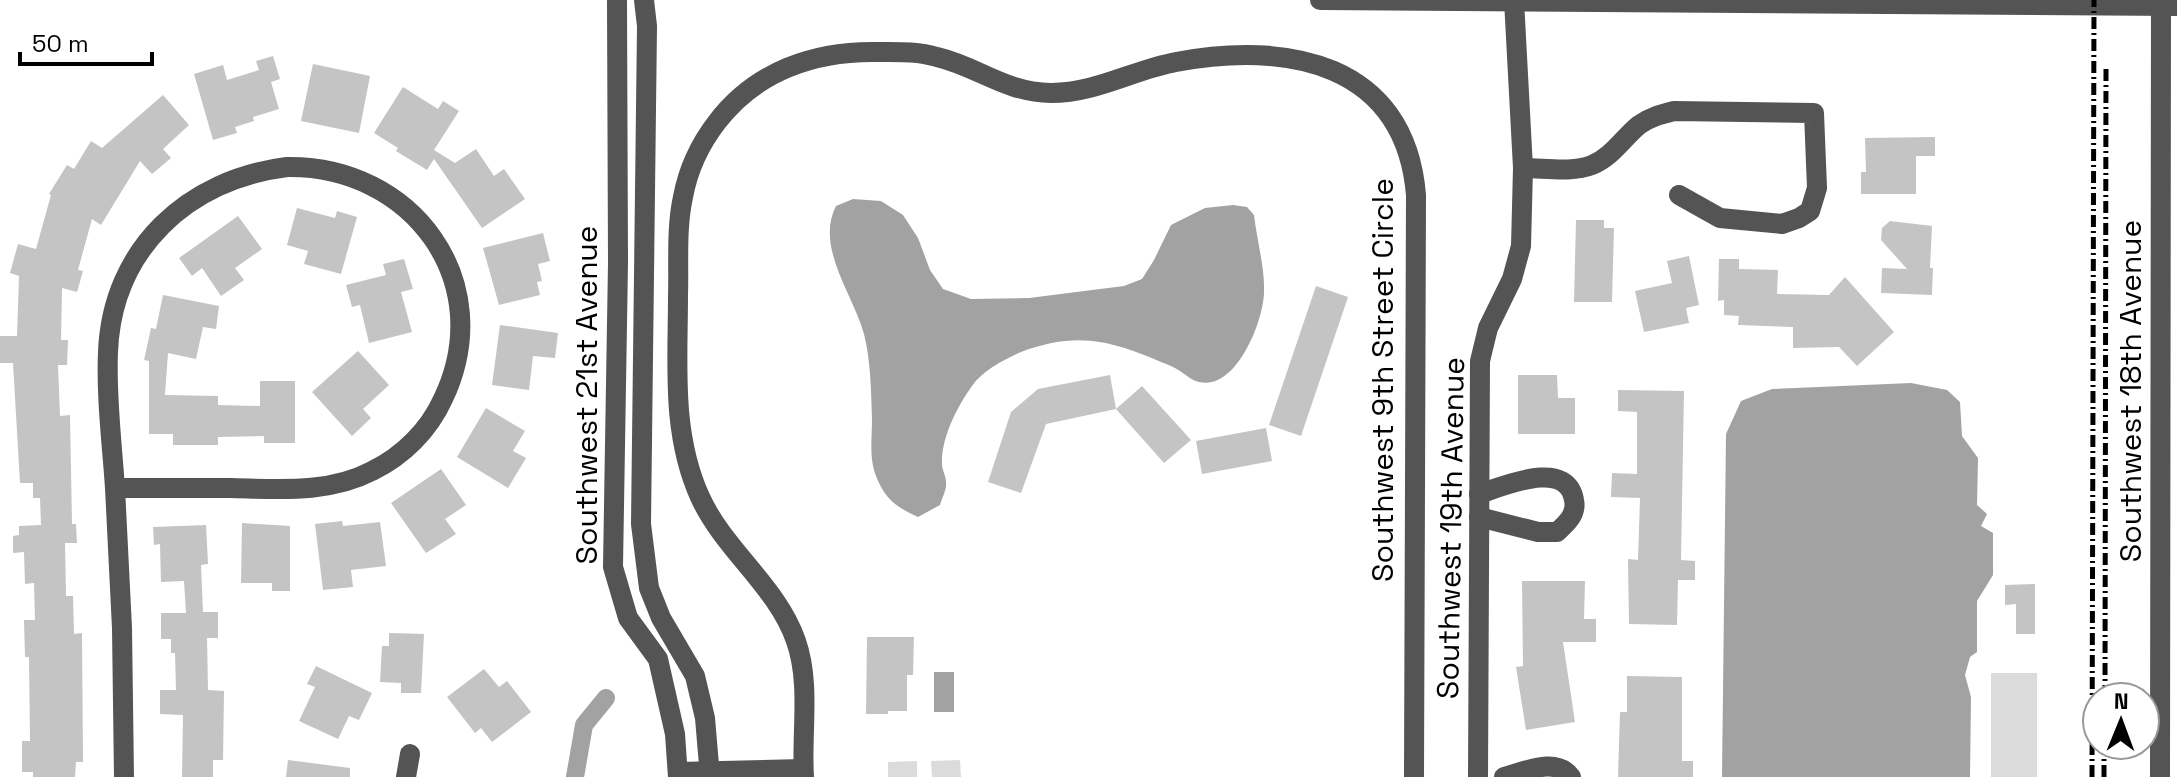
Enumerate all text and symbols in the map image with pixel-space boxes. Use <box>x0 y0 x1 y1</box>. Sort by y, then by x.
scale bar <box>20 16 152 66</box>
text: 50 m <box>32 28 89 59</box>
street label: Southwest 9th Street Circle <box>1363 178 1402 582</box>
street label: Southwest 18th Avenue <box>2111 220 2150 562</box>
street label: Southwest 21st Avenue <box>567 226 606 564</box>
street label: Southwest 19th Avenue <box>1428 357 1473 699</box>
north arrow <box>2081 681 2161 761</box>
text: N <box>2114 687 2129 715</box>

